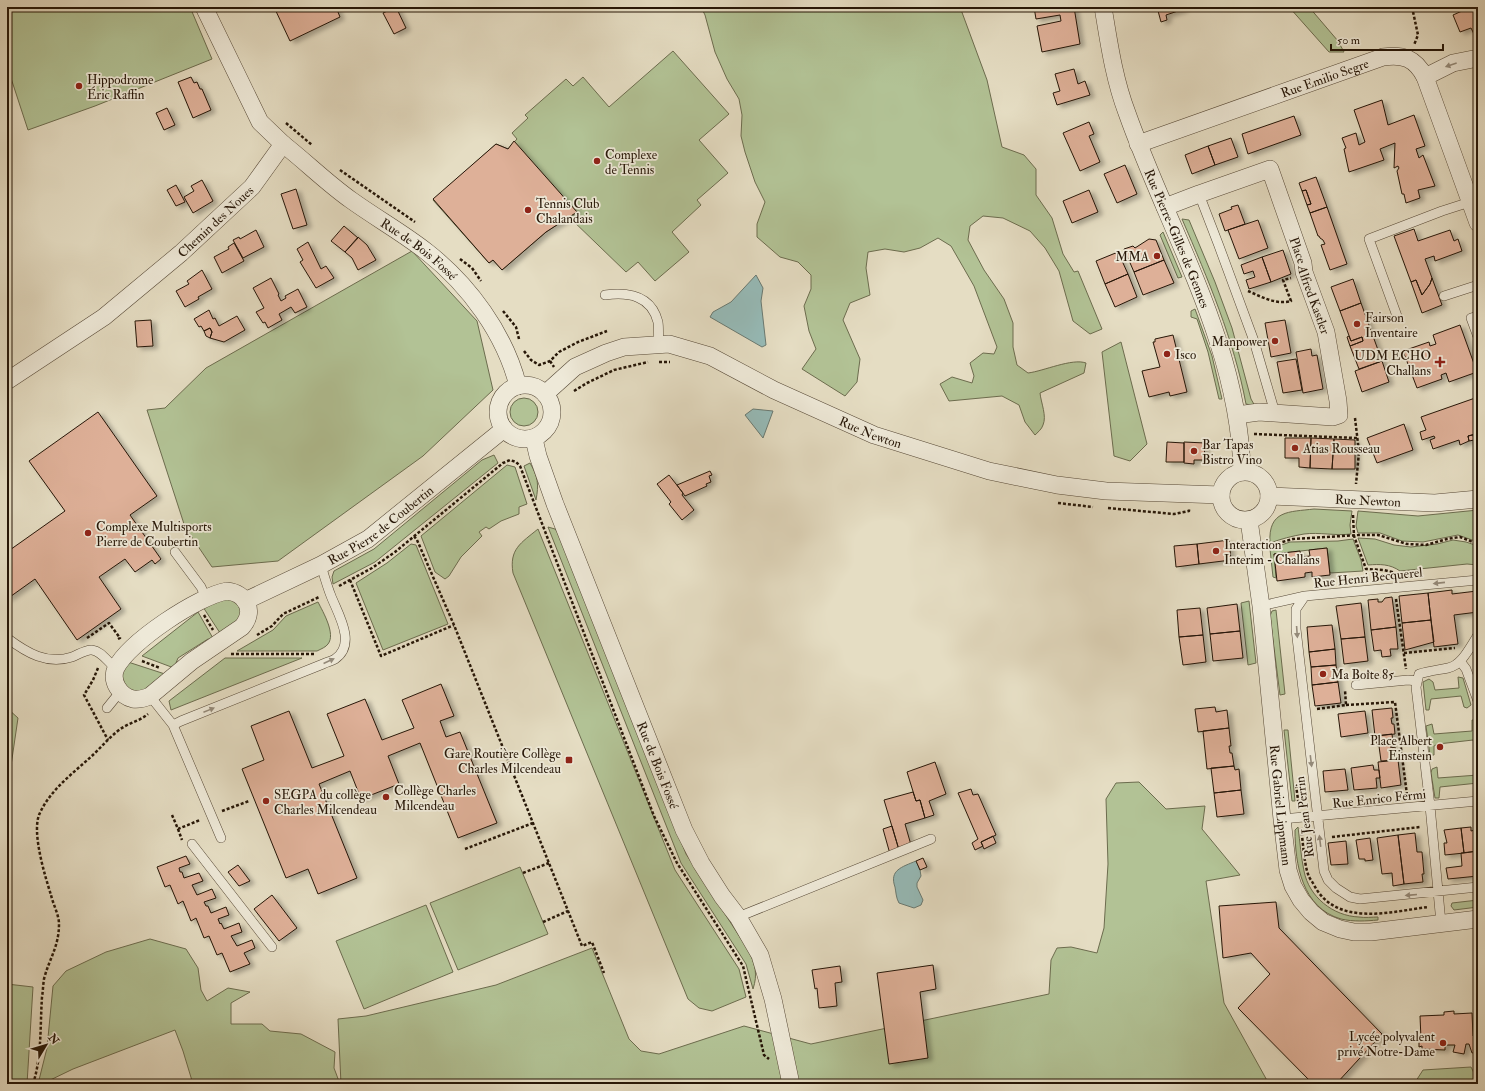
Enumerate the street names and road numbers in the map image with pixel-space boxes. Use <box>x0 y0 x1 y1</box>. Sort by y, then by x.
street label: Rue Emilio Segre <box>1279 56 1372 102</box>
street label: Rue Pierre-Gilles de Gennes <box>1141 167 1213 311</box>
street label: Chemin des Noues <box>174 182 258 261</box>
street label: Rue de Bois Fossé <box>377 215 461 284</box>
street label: Place Alfred Kastler <box>1286 235 1333 337</box>
street label: Rue Newton <box>836 413 904 452</box>
street label: Rue Pierre de Coubertin <box>325 482 437 569</box>
street label: Rue Newton <box>1335 492 1402 511</box>
street label: Rue Henri Becquerel <box>1313 564 1424 592</box>
street label: Rue de Bois Fossé <box>633 719 682 812</box>
street label: Rue Gabriel Lippmann <box>1266 744 1294 867</box>
street label: Rue Jean Perrin <box>1292 775 1318 858</box>
street label: Rue Enrico Fermi <box>1331 786 1427 812</box>

